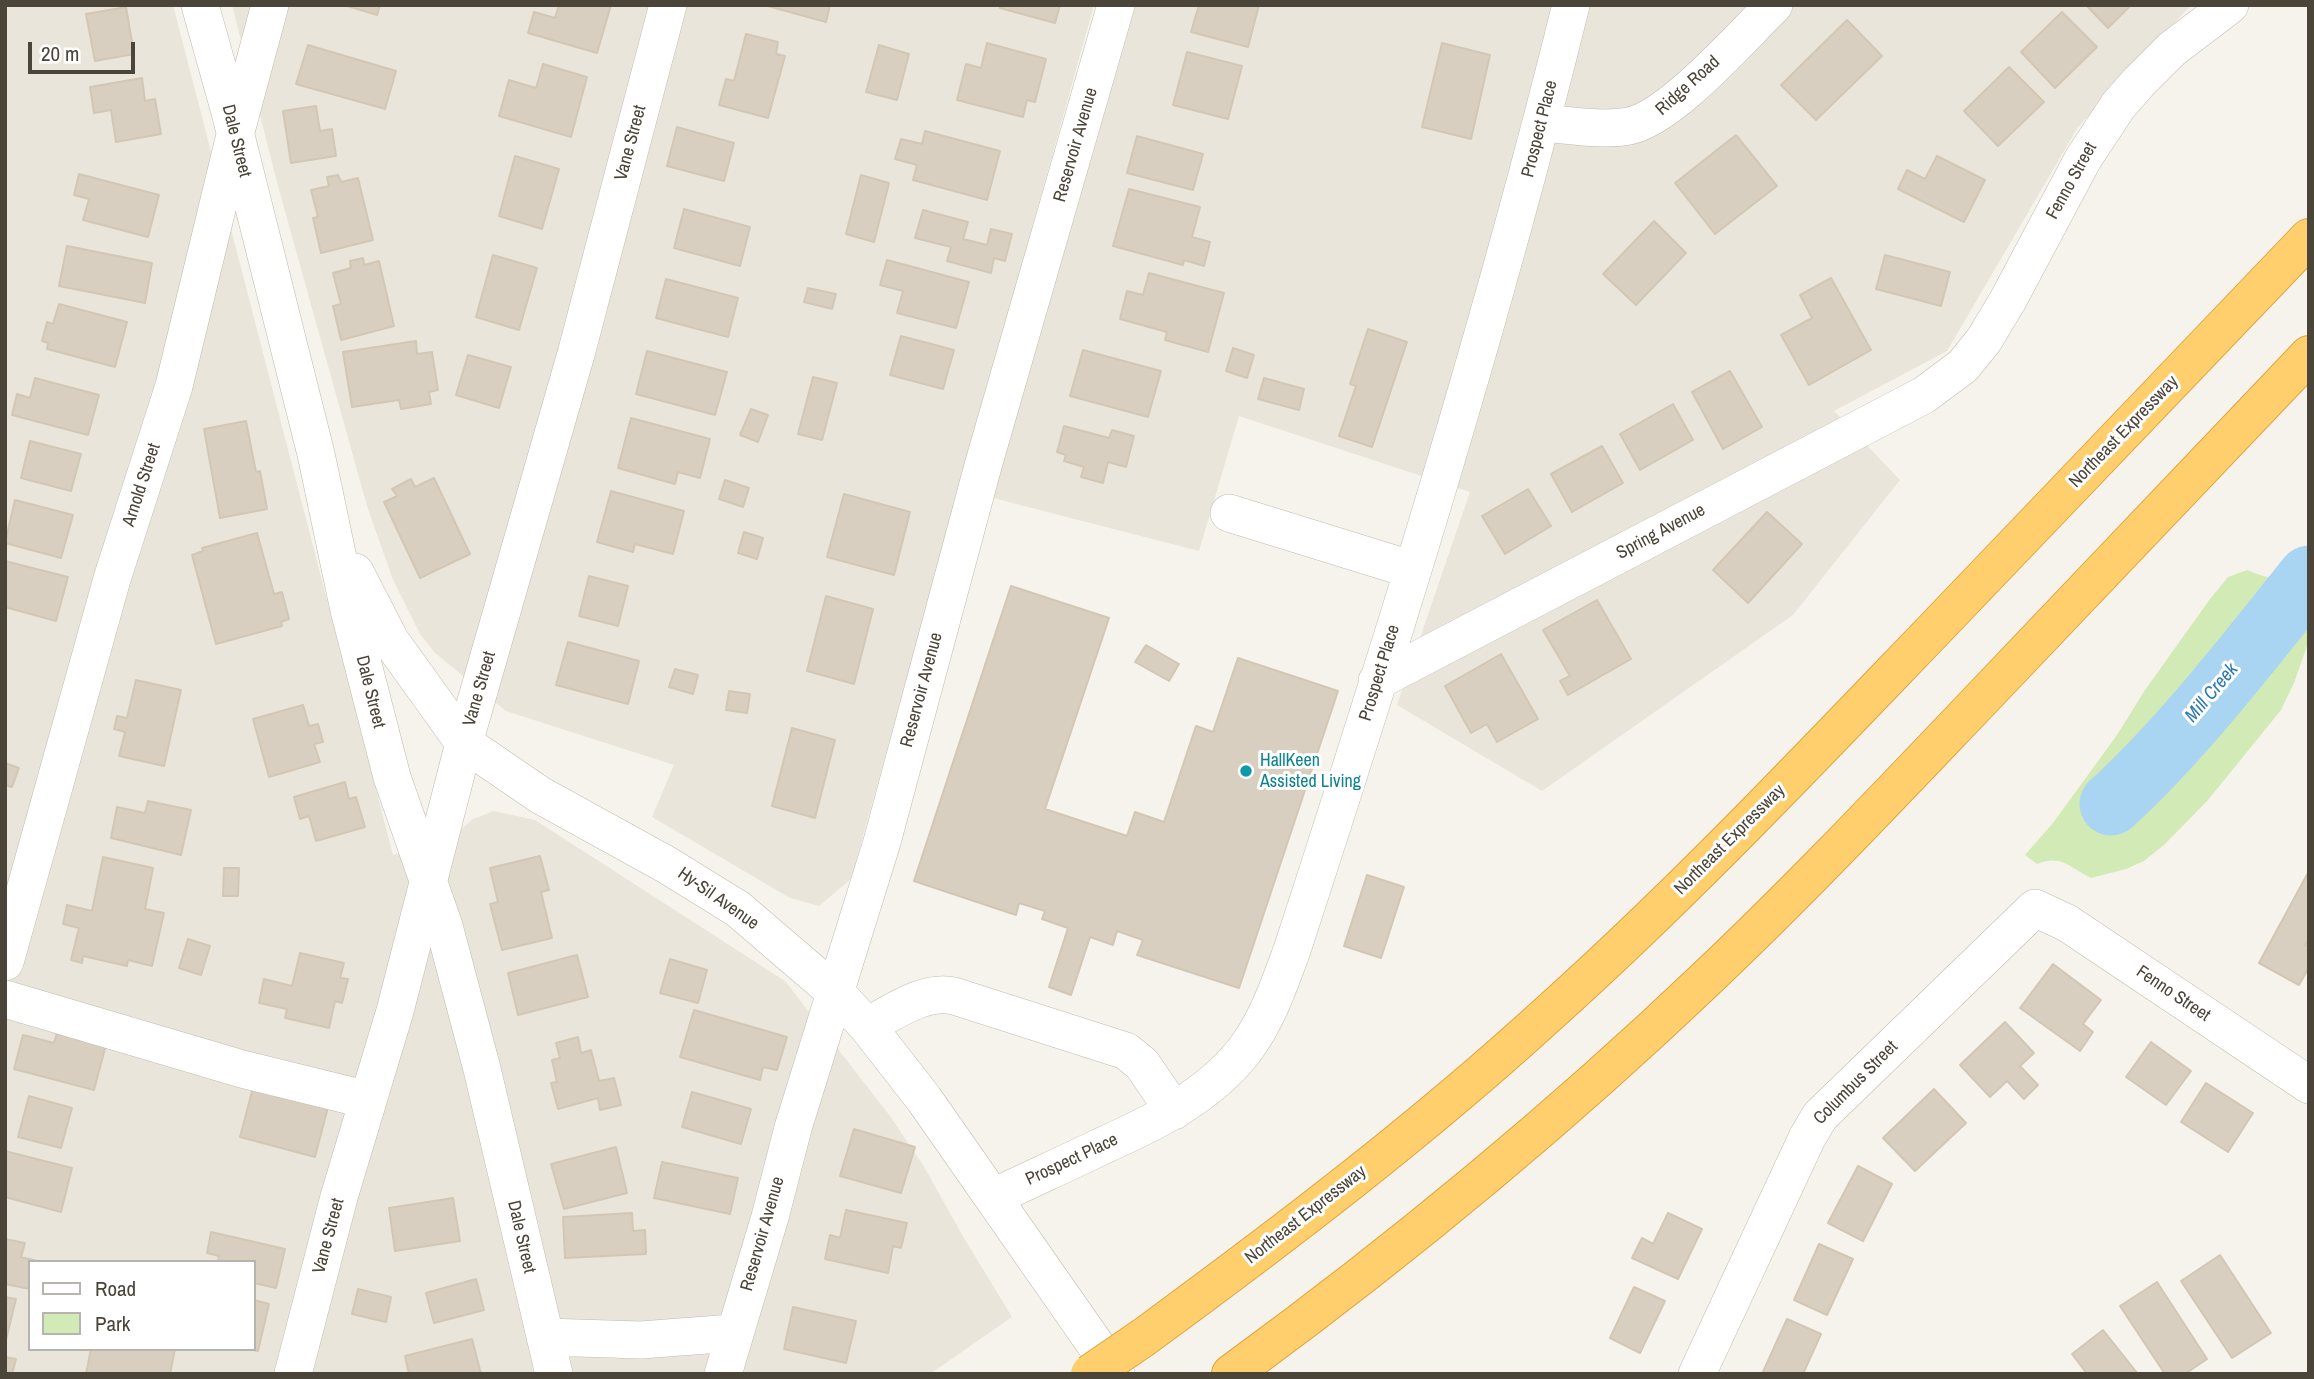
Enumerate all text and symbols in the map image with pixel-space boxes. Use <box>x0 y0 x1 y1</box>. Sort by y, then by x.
scale bar <box>32 28 138 72</box>
text: 20 m <box>41 39 79 68</box>
street label: Ridge Road <box>1652 52 1724 120</box>
street label: Prospect Place <box>1518 78 1562 180</box>
street label: Reservoir Avenue <box>1049 85 1103 205</box>
street label: Dale Street <box>217 103 255 179</box>
street label: Vane Street <box>611 103 651 183</box>
street label: Fenno Street <box>2042 139 2102 223</box>
street label: Northeast Expressway <box>2065 371 2183 493</box>
street label: Arnold Street <box>118 441 166 529</box>
street label: Spring Avenue <box>1613 500 1709 564</box>
street label: Prospect Place <box>1355 622 1405 724</box>
street label: Reservoir Avenue <box>896 630 948 750</box>
street label: Vane Street <box>459 649 501 729</box>
street label: Dale Street <box>351 654 389 730</box>
water label: Mill Creek <box>2181 659 2243 727</box>
place label: HallKeen Assisted Living <box>1260 750 1361 792</box>
marker: HallKeen Assisted Living <box>1238 763 1254 779</box>
street label: Northeast Expressway <box>1670 780 1790 900</box>
street label: Hy-Sil Avenue <box>673 863 763 935</box>
street label: Fenno Street <box>2132 961 2214 1027</box>
street label: Columbus Street <box>1809 1036 1903 1130</box>
street label: Prospect Place <box>1022 1129 1122 1191</box>
street label: Northeast Expressway <box>1241 1161 1371 1269</box>
street label: Reservoir Avenue <box>736 1174 790 1294</box>
street label: Vane Street <box>309 1196 349 1276</box>
street label: Dale Street <box>502 1199 540 1275</box>
legend <box>28 1260 256 1351</box>
text: Road <box>95 1274 136 1303</box>
text: Park <box>95 1309 130 1338</box>

